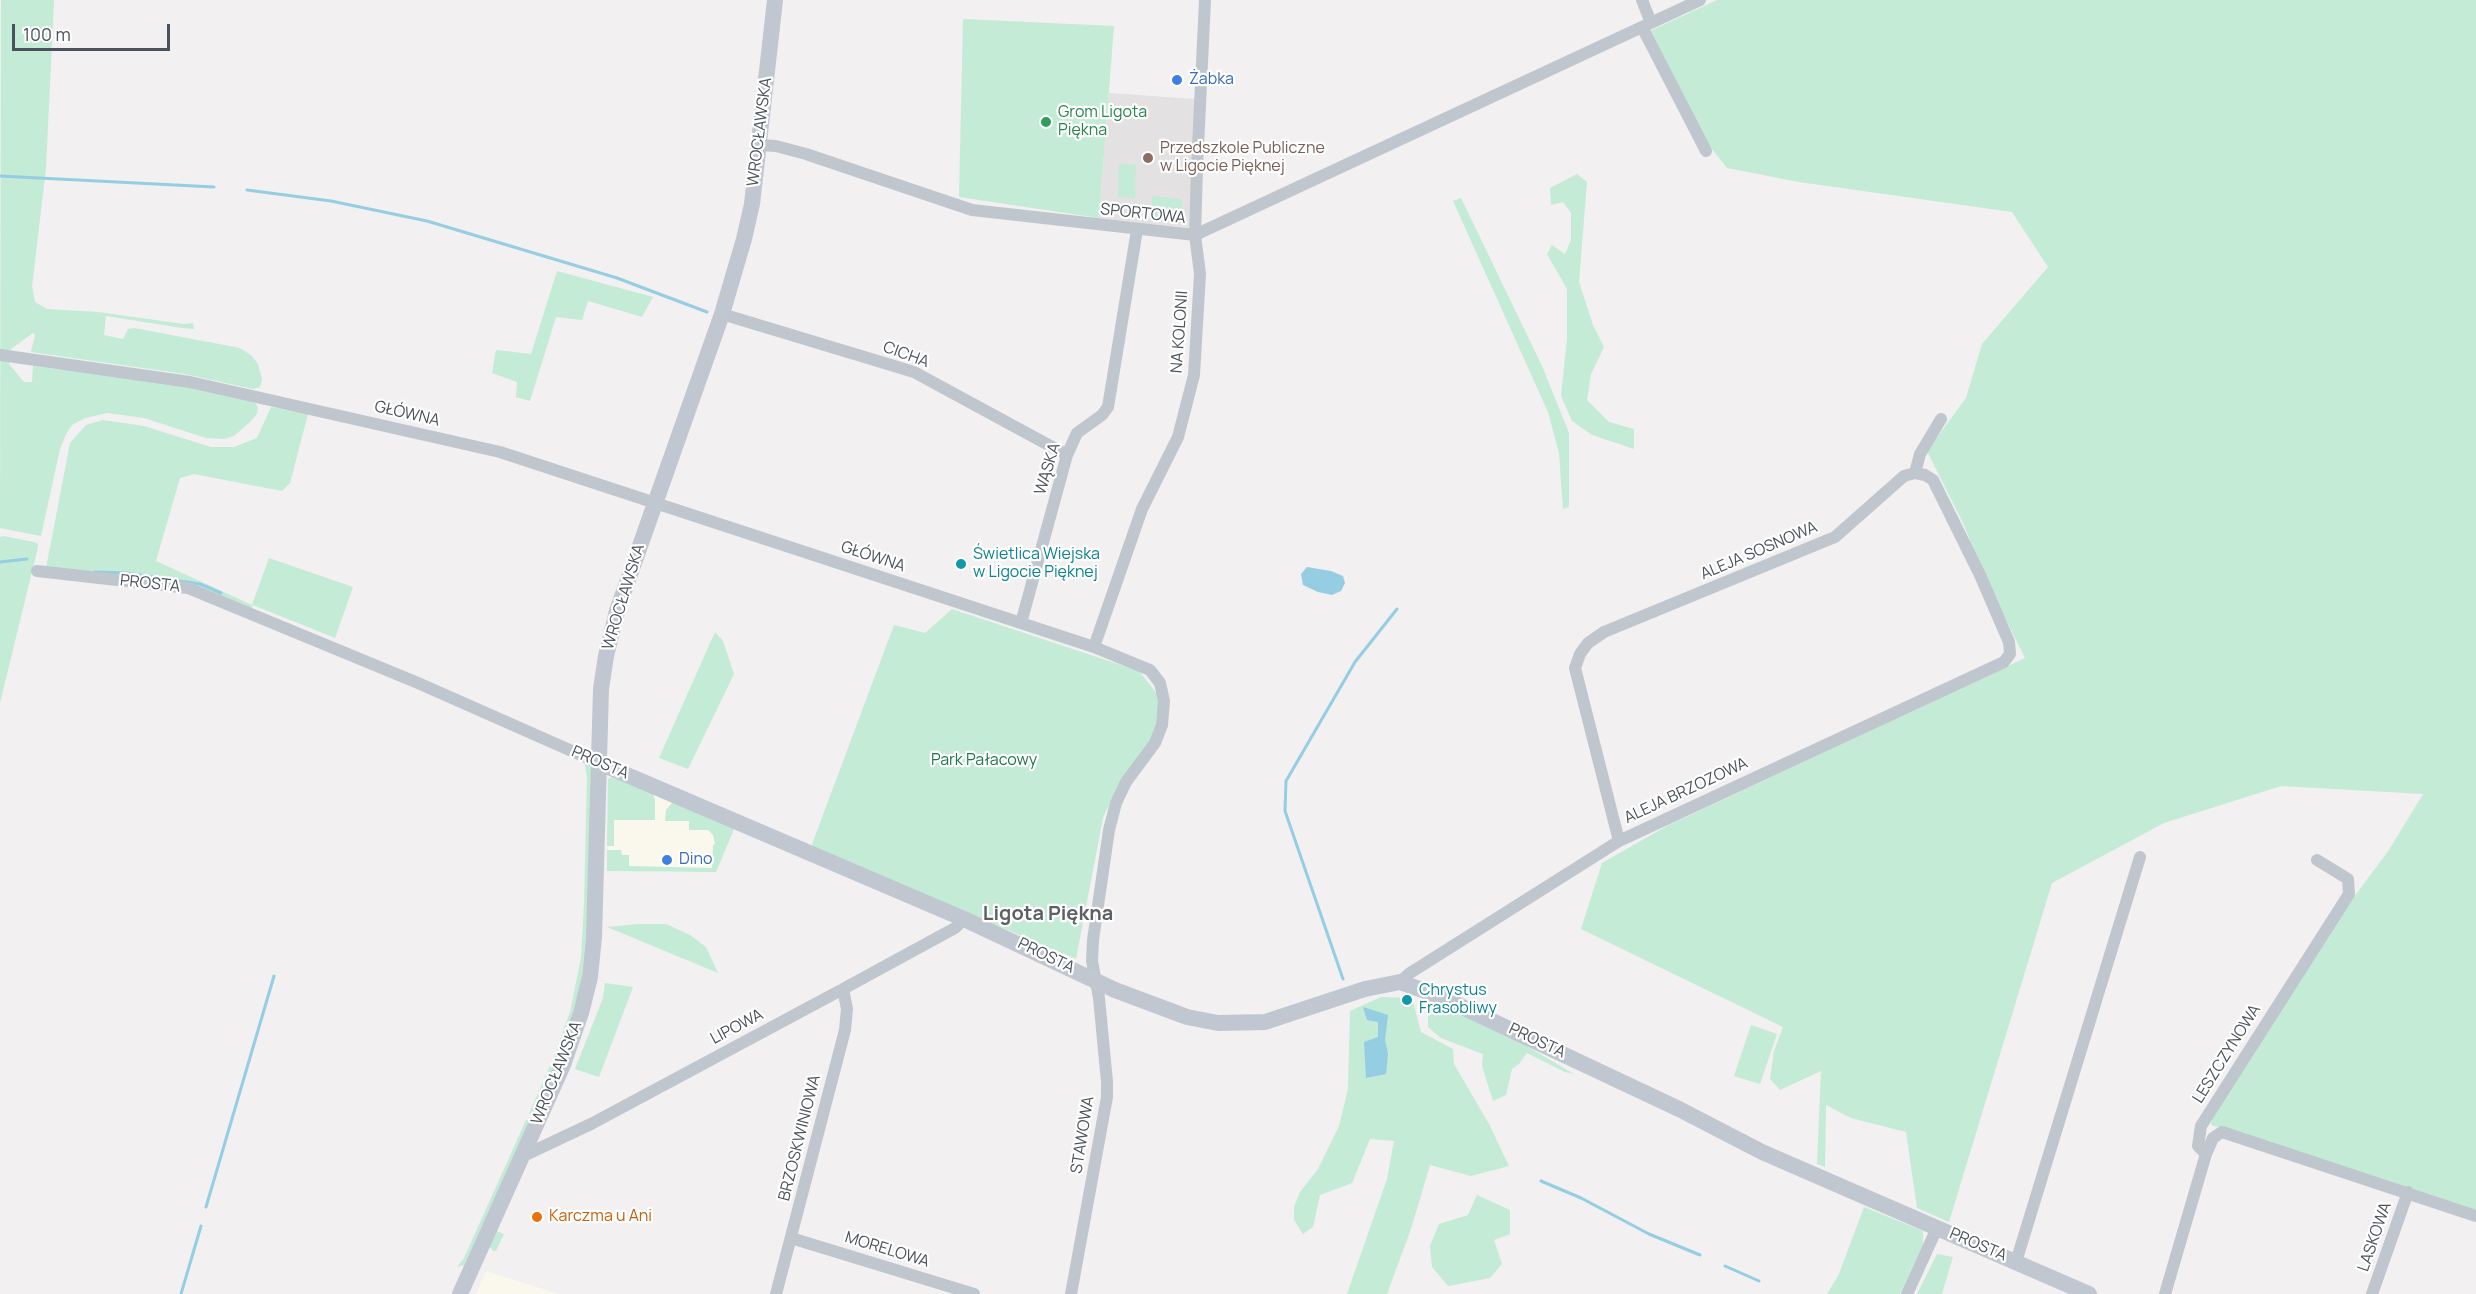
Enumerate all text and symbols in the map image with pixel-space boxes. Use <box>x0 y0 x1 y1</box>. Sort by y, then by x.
scale bar <box>15 12 172 50</box>
text: 100 m <box>23 22 71 46</box>
place label: Żabka <box>1189 70 1234 90</box>
marker: Żabka <box>1170 73 1184 87</box>
street label: WROCŁAWSKA <box>744 76 776 188</box>
place label: Grom Ligota Piękna <box>1058 103 1147 141</box>
marker: Grom Ligota Piękna <box>1039 115 1053 129</box>
place label: Przedszkole Publiczne w Ligocie Pięknej <box>1160 139 1325 177</box>
marker: Przedszkole Publiczne w Ligocie Pięknej <box>1141 151 1155 165</box>
street label: SPORTOWA <box>1099 200 1187 228</box>
street label: NA KOLONII <box>1168 290 1192 374</box>
street label: CICHA <box>880 338 932 372</box>
street label: GŁÓWNA <box>372 397 442 431</box>
street label: WĄSKA <box>1031 441 1065 497</box>
street label: ALEJA SOSNOWA <box>1698 518 1820 584</box>
street label: GŁÓWNA <box>838 538 908 576</box>
street label: WROCŁAWSKA <box>599 542 649 652</box>
place label: Świetlica Wiejska w Ligocie Pięknej <box>973 545 1100 583</box>
marker: Świetlica Wiejska w Ligocie Pięknej <box>954 557 968 571</box>
street label: PROSTA <box>119 571 181 597</box>
street label: PROSTA <box>568 742 632 784</box>
park label: Park Pałacowy <box>931 751 1037 771</box>
street label: ALEJA BRZOZOWA <box>1621 754 1751 828</box>
place label: Dino <box>679 850 712 870</box>
marker: Dino <box>660 853 674 867</box>
district label: Ligota Piękna <box>983 902 1113 926</box>
street label: PROSTA <box>1015 934 1077 978</box>
place label: Chrystus Frasobliwy <box>1419 981 1497 1019</box>
marker: Chrystus Frasobliwy <box>1400 993 1414 1007</box>
street label: LESZCZYNOWA <box>2189 1001 2265 1107</box>
street label: LIPOWA <box>707 1005 767 1049</box>
street label: WROCŁAWSKA <box>528 1019 586 1127</box>
street label: PROSTA <box>1506 1020 1568 1062</box>
street label: BRZOSKWINIOWA <box>775 1073 825 1203</box>
street label: STAWOWA <box>1067 1095 1099 1175</box>
street label: LASKOWA <box>2354 1200 2396 1274</box>
place label: Karczma u Ani <box>549 1207 652 1227</box>
marker: Karczma u Ani <box>530 1210 544 1224</box>
street label: PROSTA <box>1946 1224 2010 1266</box>
street label: MORELOWA <box>843 1228 931 1272</box>

